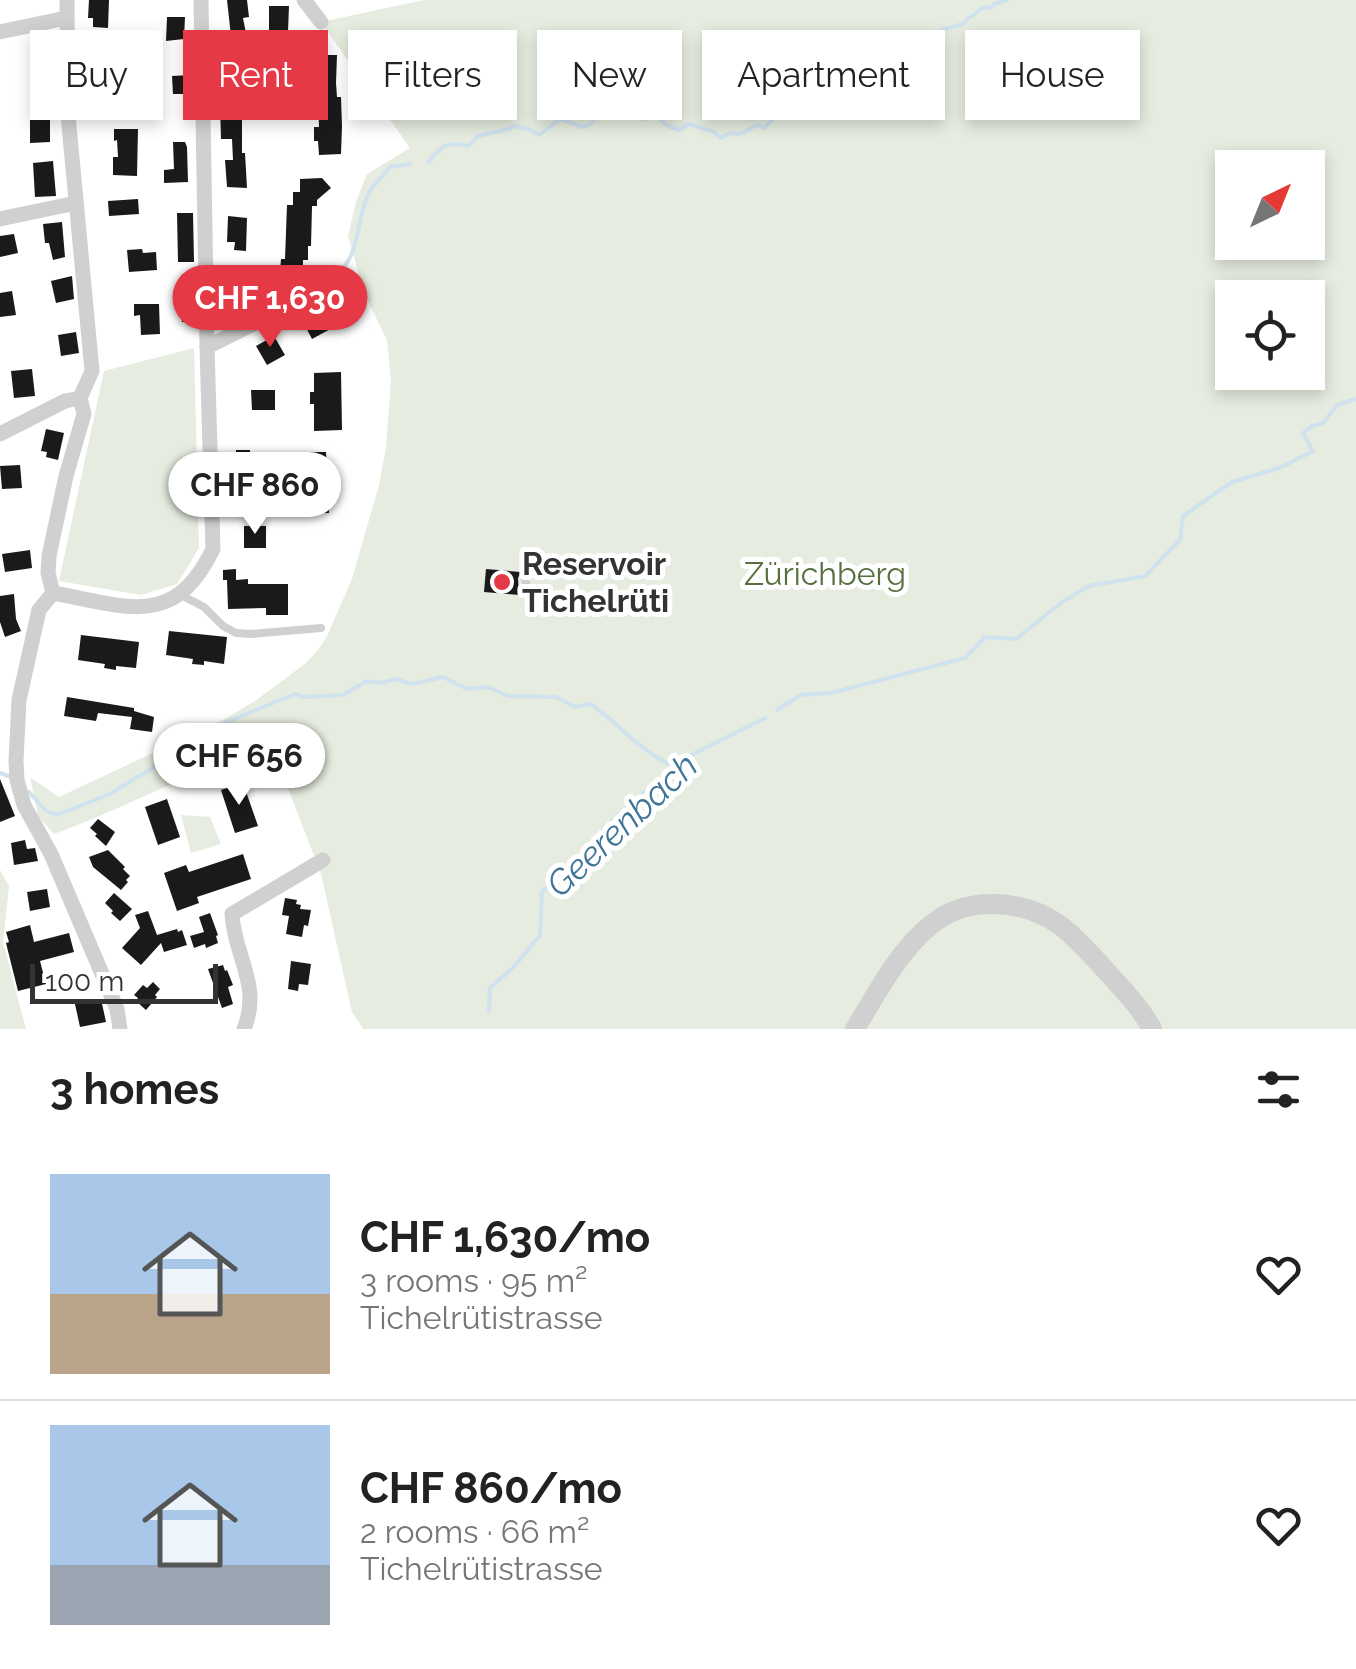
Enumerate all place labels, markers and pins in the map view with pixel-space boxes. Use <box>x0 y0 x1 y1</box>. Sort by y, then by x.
pin: CHF 1,630 <box>156 265 384 350</box>
pin: CHF 860 <box>163 452 347 537</box>
place label: Reservoir Tichelrüti <box>522 545 669 619</box>
marker: Reservoir Tichelrüti <box>491 571 513 593</box>
pin: CHF 656 <box>147 723 331 808</box>

